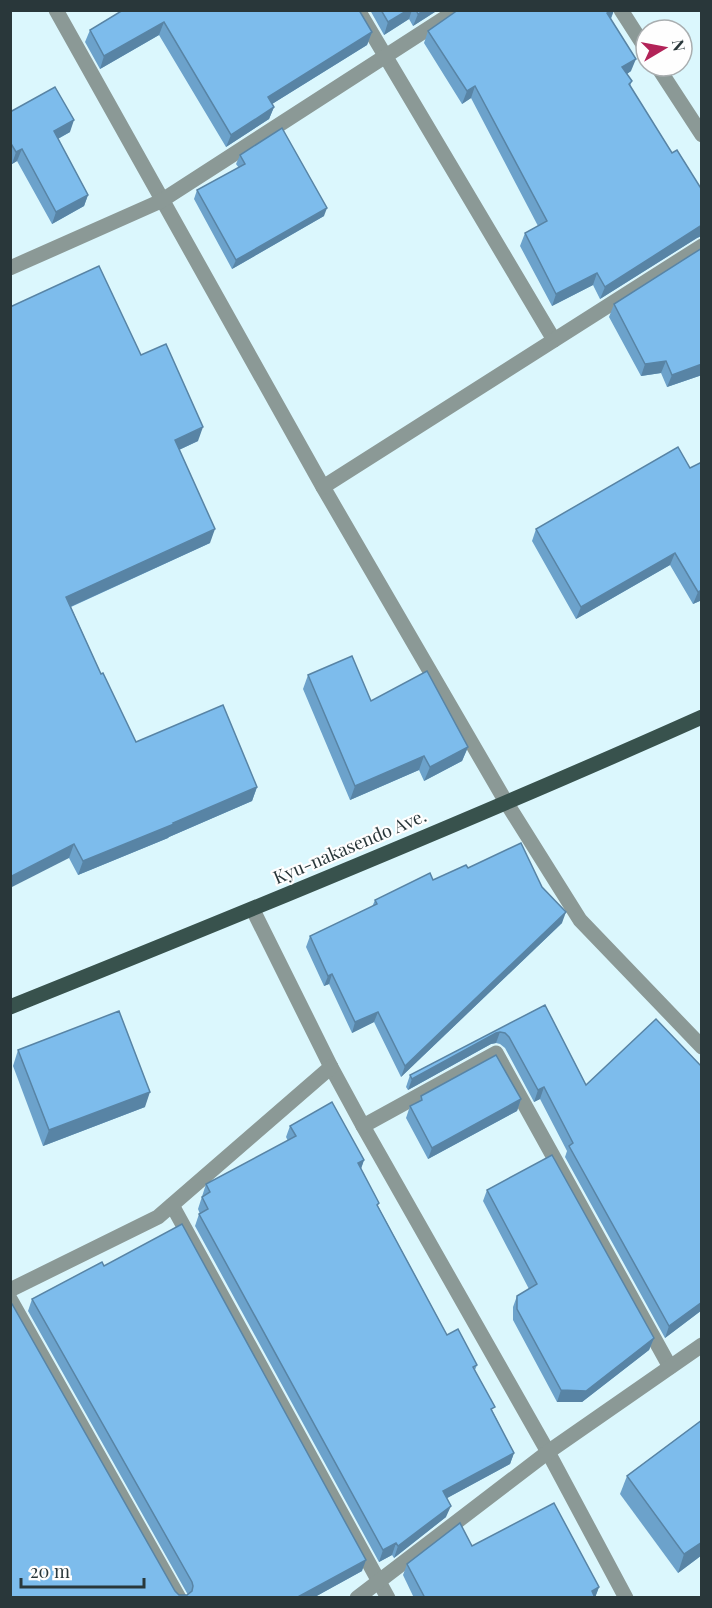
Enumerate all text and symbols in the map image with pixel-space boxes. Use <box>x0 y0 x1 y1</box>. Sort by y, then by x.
north arrow <box>634 18 694 78</box>
text: N <box>668 38 691 53</box>
street label: Kyu-nakasendo Ave. <box>269 803 430 889</box>
scale bar <box>21 1551 144 1589</box>
text: 20 m <box>30 1559 70 1583</box>

